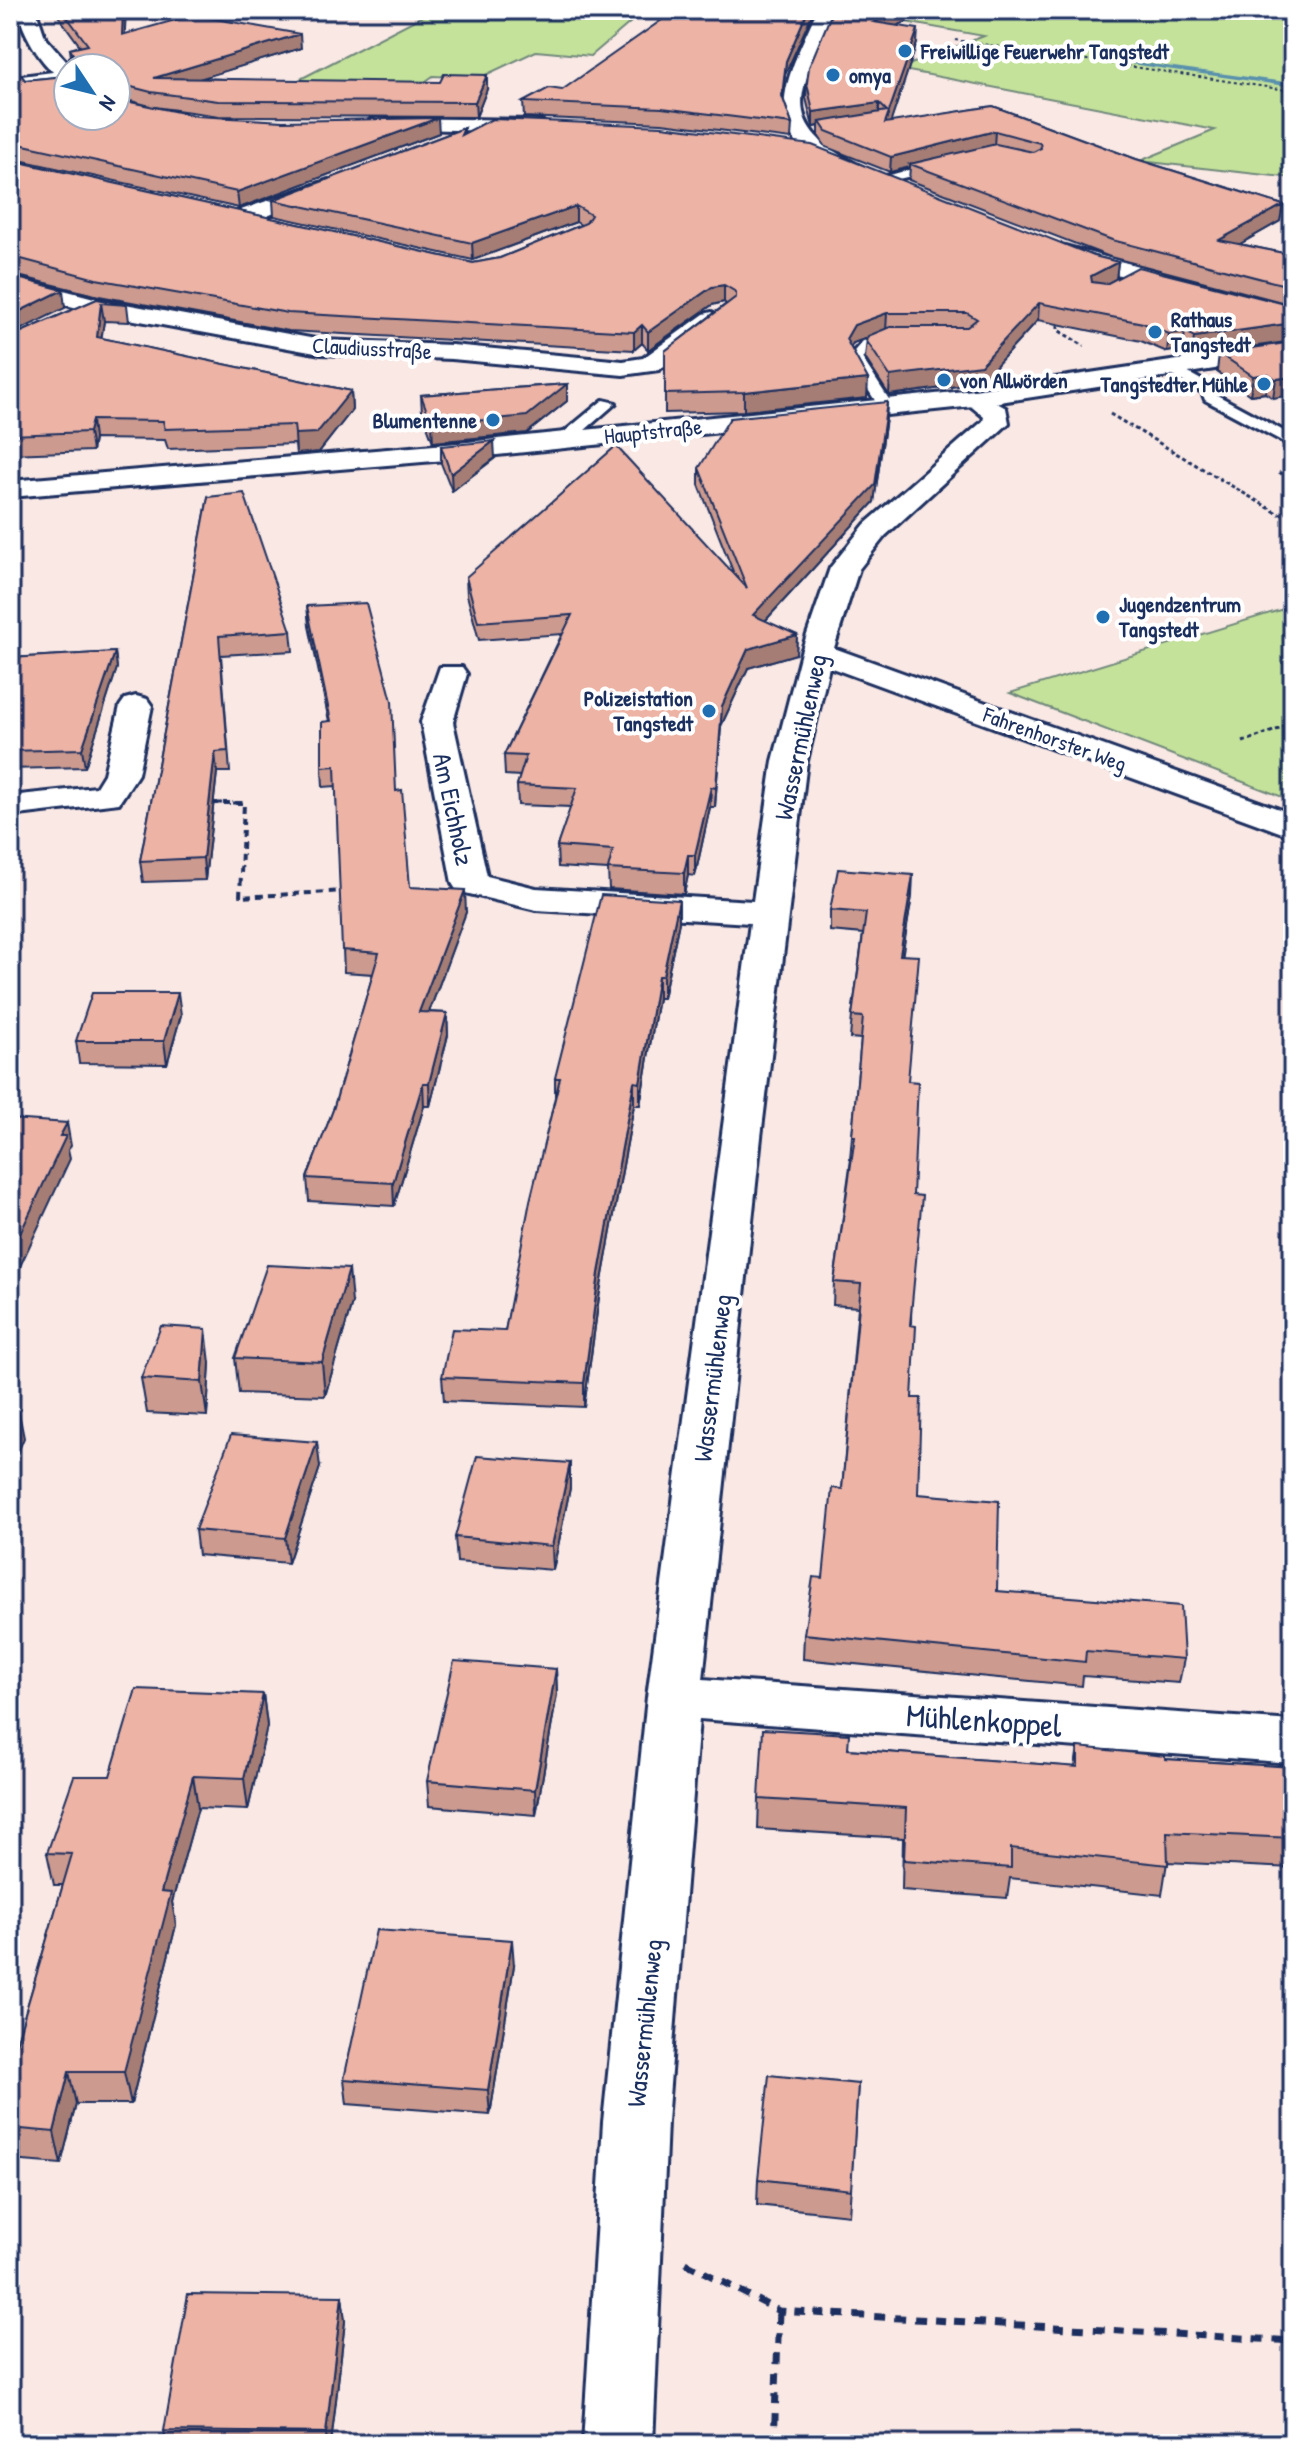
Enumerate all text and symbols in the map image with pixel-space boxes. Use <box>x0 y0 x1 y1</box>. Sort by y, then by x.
place label: Freiwillige Feuerwehr Tangstedt <box>920 36 1170 67</box>
marker: Freiwillige Feuerwehr Tangstedt <box>896 42 914 60</box>
north arrow <box>52 52 132 132</box>
place label: omya <box>849 60 891 91</box>
marker: omya <box>824 66 842 84</box>
text: N <box>93 90 124 117</box>
place label: Rathaus Tangstedt <box>1170 304 1252 360</box>
marker: Rathaus Tangstedt <box>1146 323 1164 341</box>
street label: Claudiusstraße <box>311 330 433 366</box>
place label: von Allwörden <box>960 365 1068 395</box>
place label: Tangstedter Mühle <box>1099 369 1248 400</box>
marker: von Allwörden <box>935 371 953 389</box>
marker: Tangstedter Mühle <box>1255 375 1273 393</box>
place label: Blumentenne <box>373 405 477 435</box>
marker: Blumentenne <box>484 411 502 429</box>
street label: Hauptstraße <box>603 411 704 451</box>
place label: Jugendzentrum Tangstedt <box>1118 589 1241 645</box>
marker: Jugendzentrum Tangstedt <box>1094 608 1112 626</box>
street label: Wassermühlenweg <box>765 651 835 823</box>
place label: Polizeistation Tangstedt <box>584 683 694 739</box>
street label: Fahrenhorster Weg <box>978 699 1131 779</box>
marker: Polizeistation Tangstedt <box>700 702 718 720</box>
street label: Am Eichholz <box>425 750 483 868</box>
street label: Wassermühlenweg <box>684 1292 740 1464</box>
street label: Mühlenkoppel <box>905 1693 1064 1747</box>
street label: Wassermühlenweg <box>618 1937 670 2109</box>

